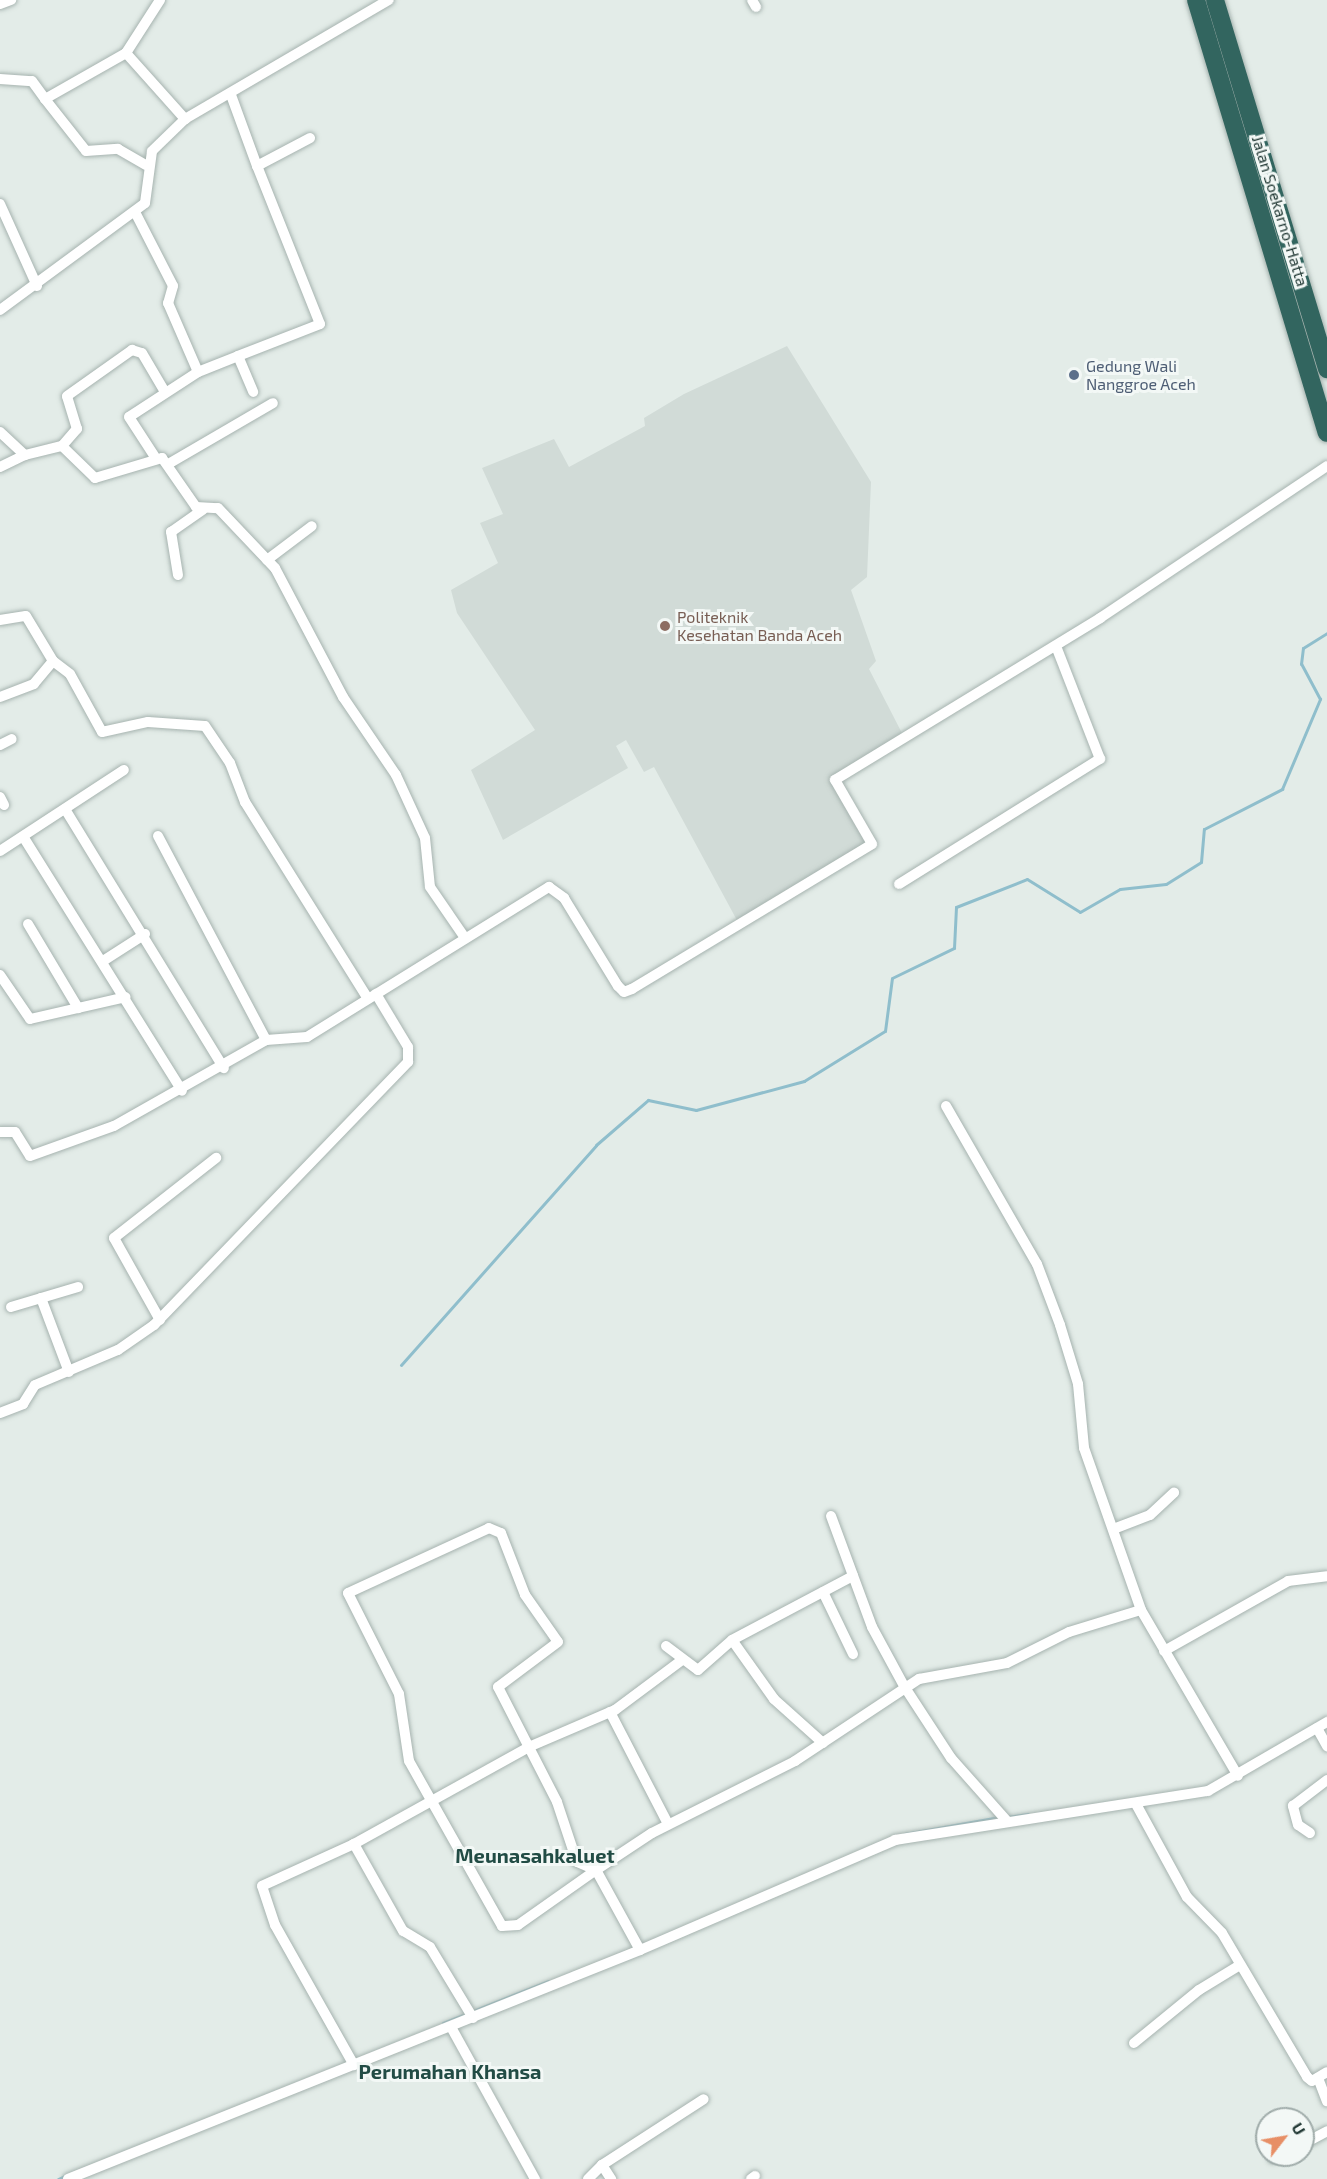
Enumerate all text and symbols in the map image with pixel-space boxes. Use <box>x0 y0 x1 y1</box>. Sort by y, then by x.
street label: Jalan Soekarno-Hatta <box>1248 133 1312 289</box>
place label: Gedung Wali Nanggroe Aceh <box>1086 356 1196 394</box>
marker: Gedung Wali Nanggroe Aceh <box>1067 368 1081 382</box>
place label: Politeknik Kesehatan Banda Aceh <box>677 607 842 645</box>
marker: Politeknik Kesehatan Banda Aceh <box>658 619 672 633</box>
district label: Meunasahkaluet <box>455 1843 615 1867</box>
district label: Perumahan Khansa <box>359 2059 541 2083</box>
north arrow <box>1255 2107 1315 2167</box>
text: U <box>1288 2119 1310 2138</box>

